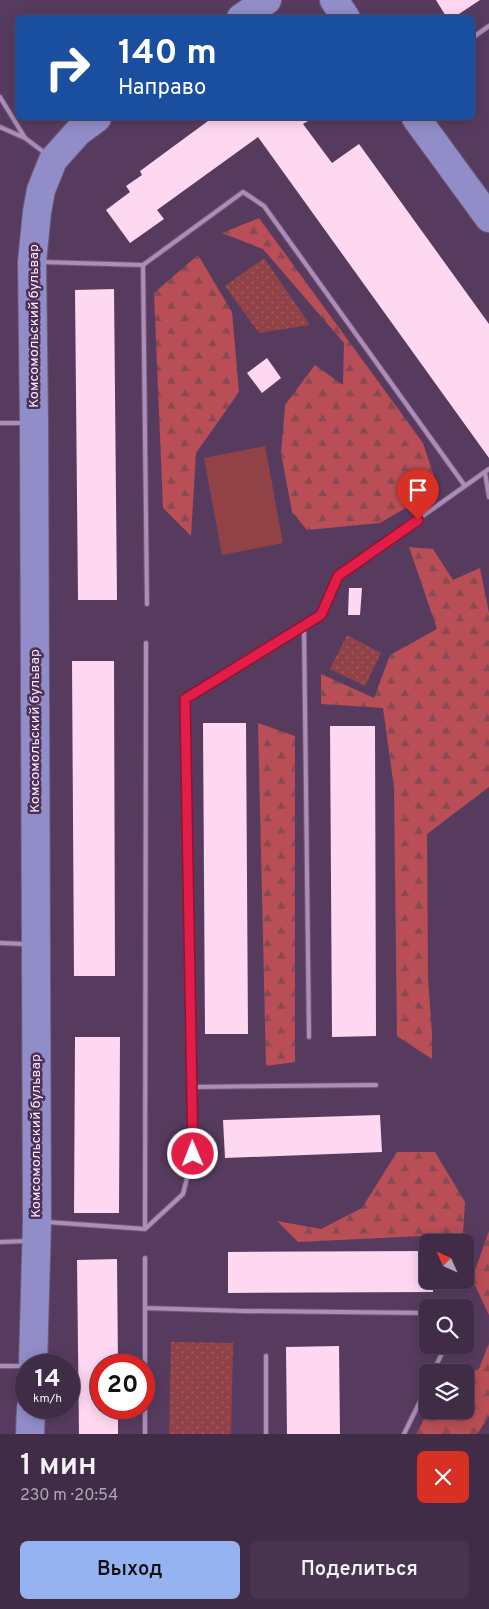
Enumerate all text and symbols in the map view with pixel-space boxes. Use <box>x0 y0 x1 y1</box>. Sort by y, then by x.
text: 140 m <box>118 32 217 76</box>
icon: right <box>35 35 100 100</box>
text: Направо <box>118 75 206 102</box>
street label: Комсомольский бульвар <box>26 244 43 408</box>
pin <box>397 469 439 520</box>
icon: arrive <box>404 476 432 504</box>
street label: Комсомольский бульвар <box>27 649 44 813</box>
street label: Комсомольский бульвар <box>28 1054 45 1218</box>
position arrow <box>166 1127 218 1179</box>
north arrow <box>419 1234 474 1289</box>
map controls <box>419 1234 474 1419</box>
button: search <box>419 1299 474 1354</box>
speed limit sign: 20 <box>90 1354 155 1419</box>
text: 14 <box>34 1364 61 1396</box>
button: layers <box>419 1364 474 1419</box>
text: km/h <box>33 1391 62 1407</box>
text: 1 мин <box>20 1448 97 1485</box>
button: close <box>417 1451 469 1503</box>
text: 230 m · 20:54 <box>20 1486 118 1506</box>
button: Выход <box>20 1541 240 1599</box>
button: Поделиться <box>250 1541 469 1599</box>

